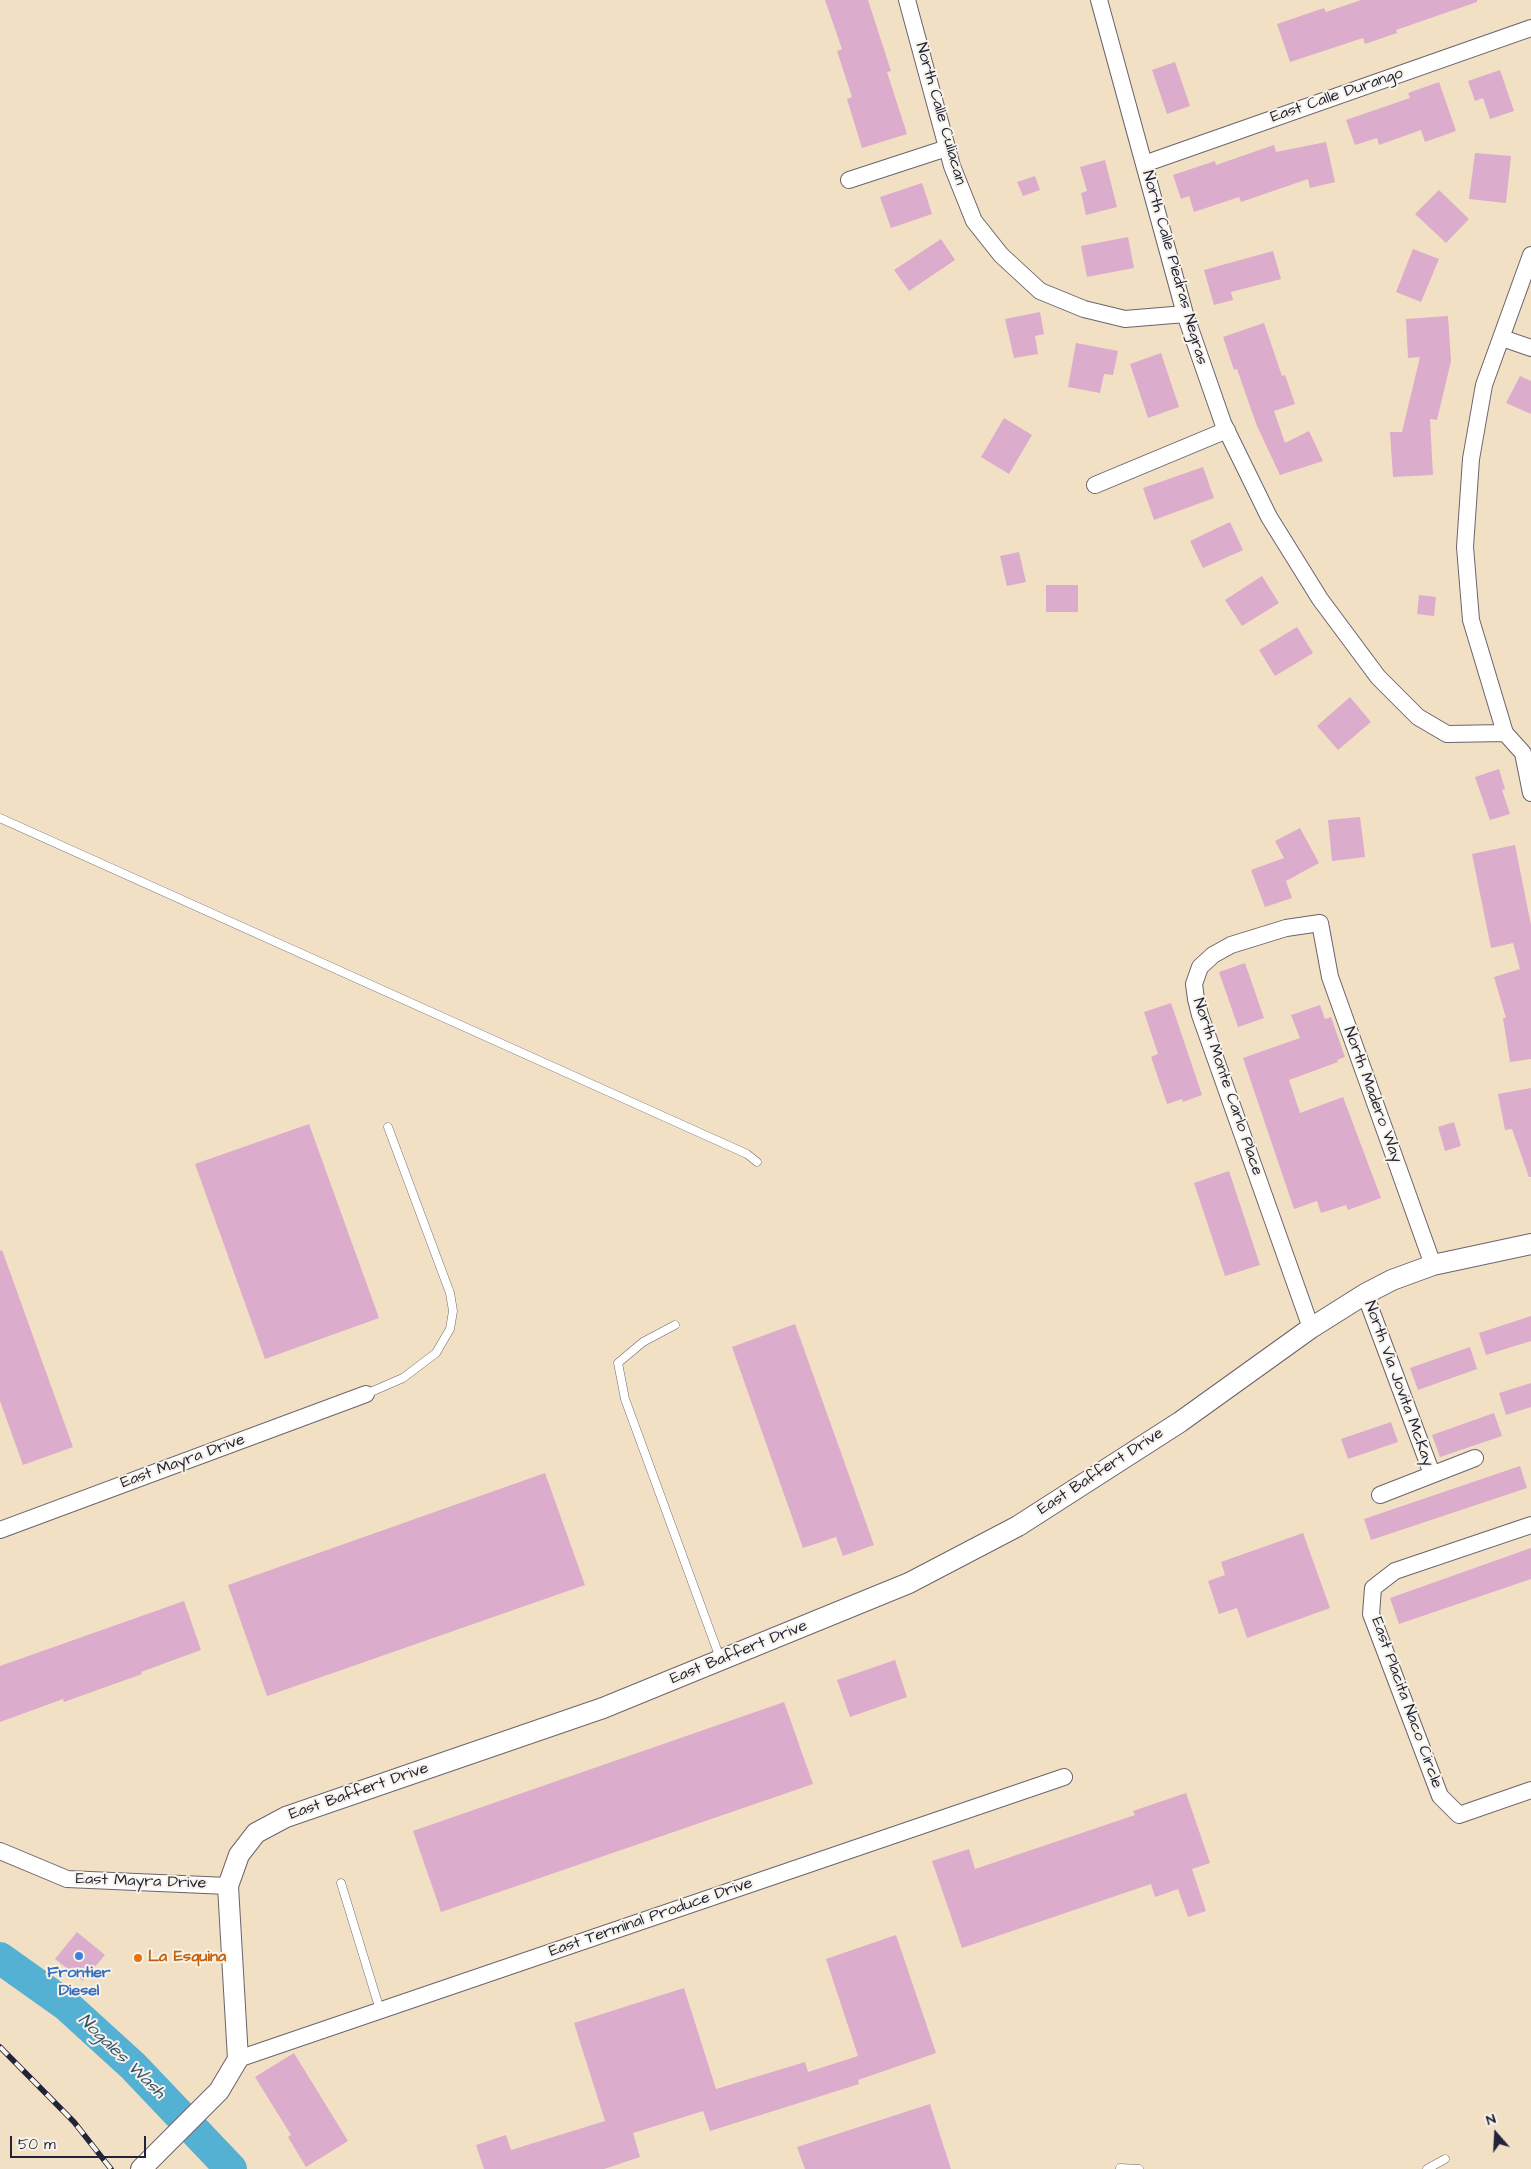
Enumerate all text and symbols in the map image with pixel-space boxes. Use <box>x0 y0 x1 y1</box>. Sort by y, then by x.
street label: North Calle Culiacan <box>911 41 969 187</box>
street label: East Calle Durango <box>1268 64 1406 128</box>
street label: North Calle Piedras Negras <box>1137 169 1211 367</box>
street label: North Monte Carlo Place <box>1188 996 1266 1178</box>
street label: North Madero Way <box>1339 1024 1405 1166</box>
street label: North Via Jovita McKay <box>1359 1299 1437 1469</box>
street label: East Baffert Drive <box>1035 1424 1167 1520</box>
street label: East Mayra Drive <box>118 1431 248 1493</box>
street label: East Placita Naco Circle <box>1366 1615 1446 1791</box>
street label: East Baffert Drive <box>668 1617 810 1689</box>
street label: East Baffert Drive <box>287 1759 431 1825</box>
street label: East Mayra Drive <box>75 1870 207 1894</box>
street label: East Terminal Produce Drive <box>547 1874 755 1962</box>
place label: La Esquina <box>148 1948 226 1968</box>
marker: Frontier Diesel <box>73 1950 85 1962</box>
marker: La Esquina <box>132 1952 144 1964</box>
place label: Frontier Diesel <box>47 1964 111 2002</box>
water label: Nogales Wash <box>73 2010 169 2104</box>
north arrow <box>1471 2109 1521 2159</box>
text: N <box>1484 2109 1499 2131</box>
scale bar <box>12 2126 149 2158</box>
text: 50 m <box>18 2134 56 2155</box>

